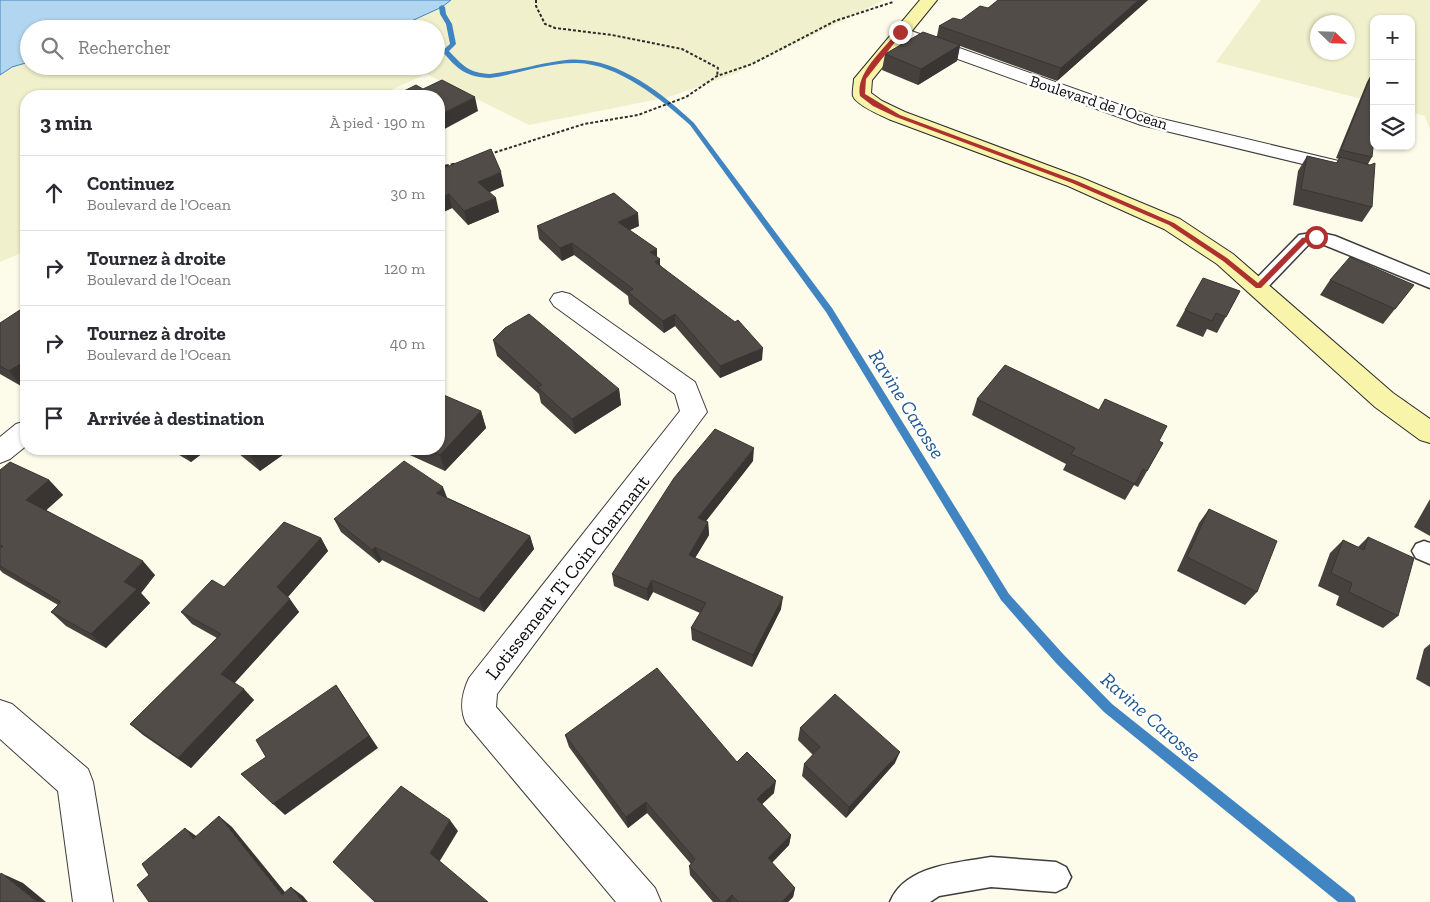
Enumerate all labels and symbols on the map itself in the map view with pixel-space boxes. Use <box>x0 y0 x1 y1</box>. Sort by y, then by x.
north arrow <box>1310 15 1355 60</box>
route end <box>889 21 912 44</box>
street label: Boulevard de l'Ocean <box>1027 71 1171 134</box>
route start <box>1305 226 1328 249</box>
water label: Ravine Carosse <box>864 345 950 463</box>
street label: Lotissement Ti Coin Charmant <box>481 471 654 684</box>
water label: Ravine Carosse <box>1096 667 1206 767</box>

